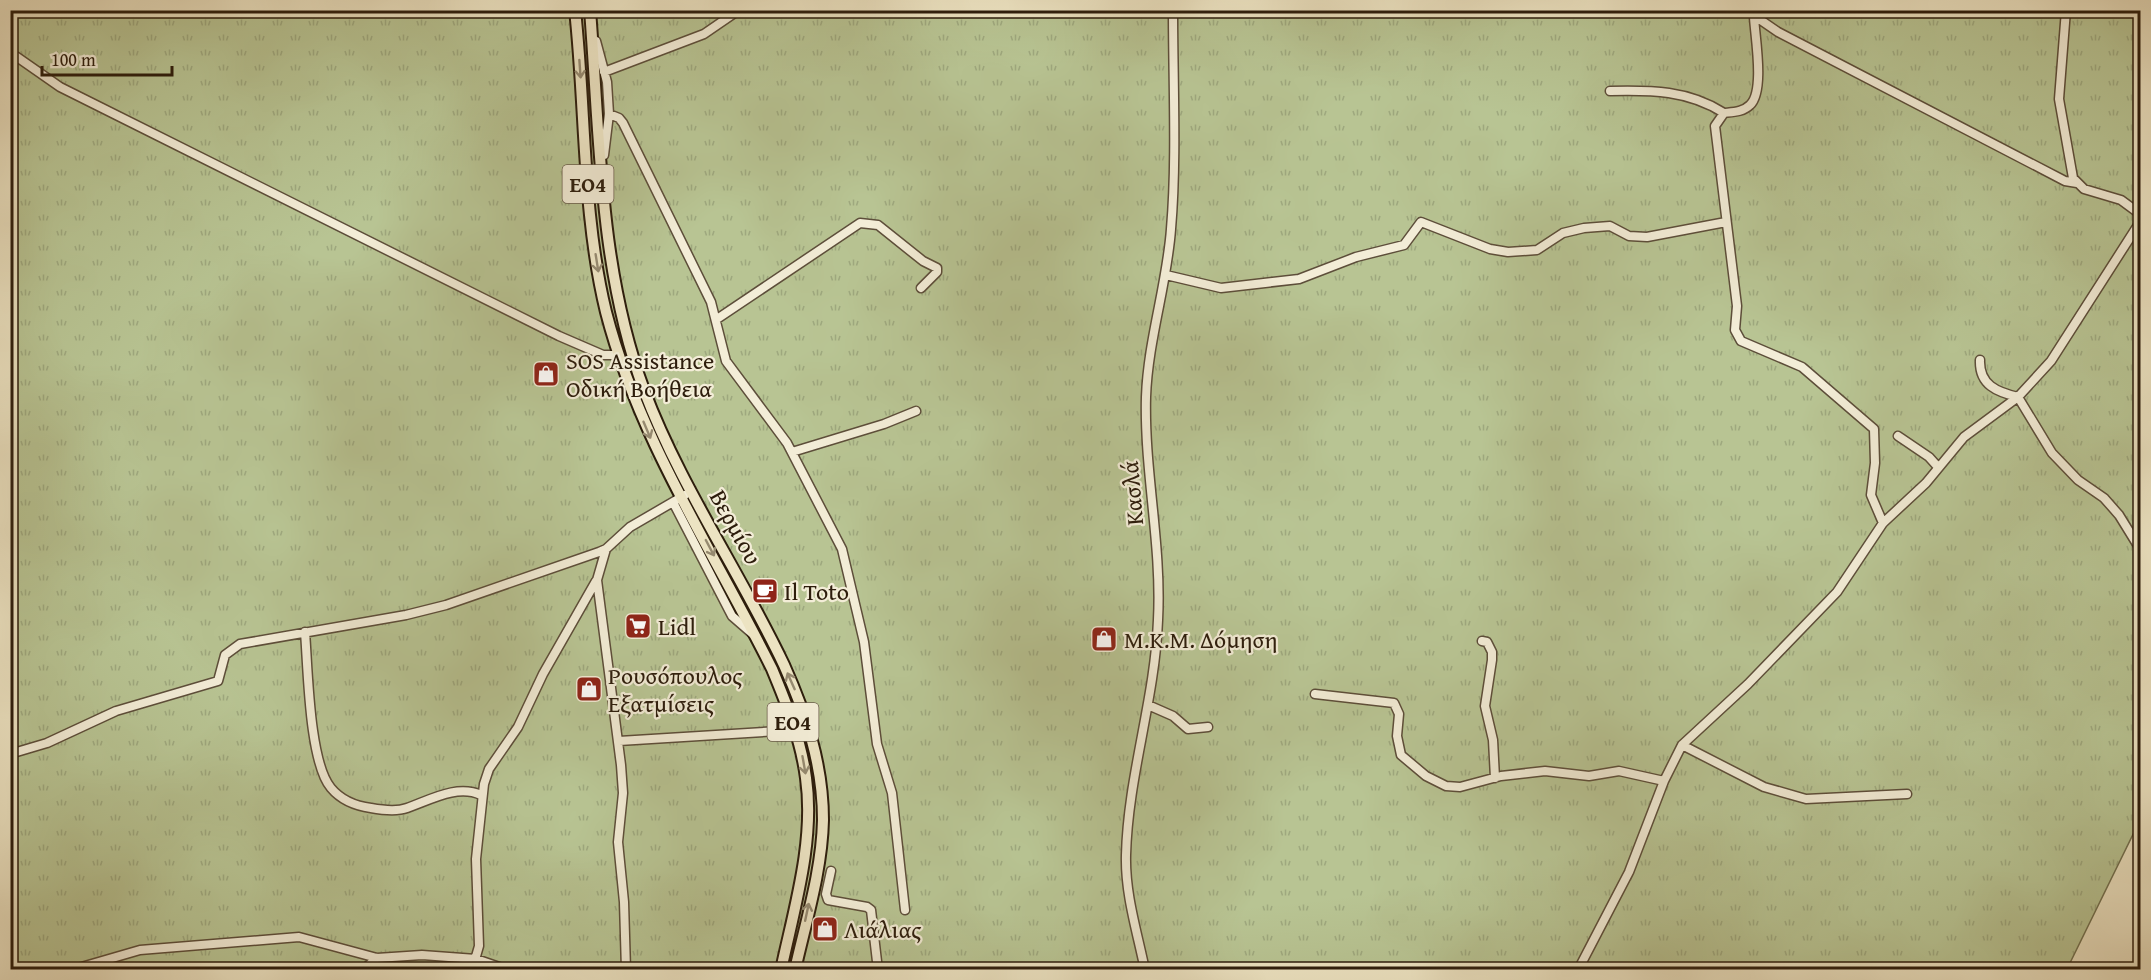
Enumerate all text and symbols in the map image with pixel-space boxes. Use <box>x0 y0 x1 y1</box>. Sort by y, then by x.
scale bar <box>42 39 172 77</box>
text: 100 m <box>51 46 96 73</box>
one-way arrow <box>575 58 586 78</box>
road number: ΕΟ4 <box>562 165 614 203</box>
one-way arrow <box>591 253 602 272</box>
place label: SOS Assistance Οδική Βοήθεια <box>566 343 714 406</box>
shop icon: SOS Assistance Οδική Βοήθεια <box>531 359 561 389</box>
one-way arrow <box>641 420 653 438</box>
street label: Κασλά <box>1112 459 1152 527</box>
street label: Βερμίου <box>701 483 771 571</box>
one-way arrow <box>704 539 716 556</box>
place label: Il Toto <box>784 574 849 609</box>
cafe icon: Il Toto <box>750 576 780 606</box>
place label: Lidl <box>658 609 696 644</box>
supermarket icon: Lidl <box>623 611 653 641</box>
place label: Μ.Κ.Μ. Δόμηση <box>1124 622 1277 657</box>
shop icon: Μ.Κ.Μ. Δόμηση <box>1089 624 1119 654</box>
place label: Ρουσόπουλος Εξατμίσεις <box>608 658 742 721</box>
one-way arrow <box>785 673 797 691</box>
shop icon: Ρουσόπουλος Εξατμίσεις <box>574 674 604 704</box>
road number: ΕΟ4 <box>768 703 818 741</box>
one-way arrow <box>799 754 810 774</box>
one-way arrow <box>802 903 814 922</box>
place label: Λιάλιας <box>844 912 922 947</box>
shop icon: Λιάλιας <box>810 914 840 944</box>

